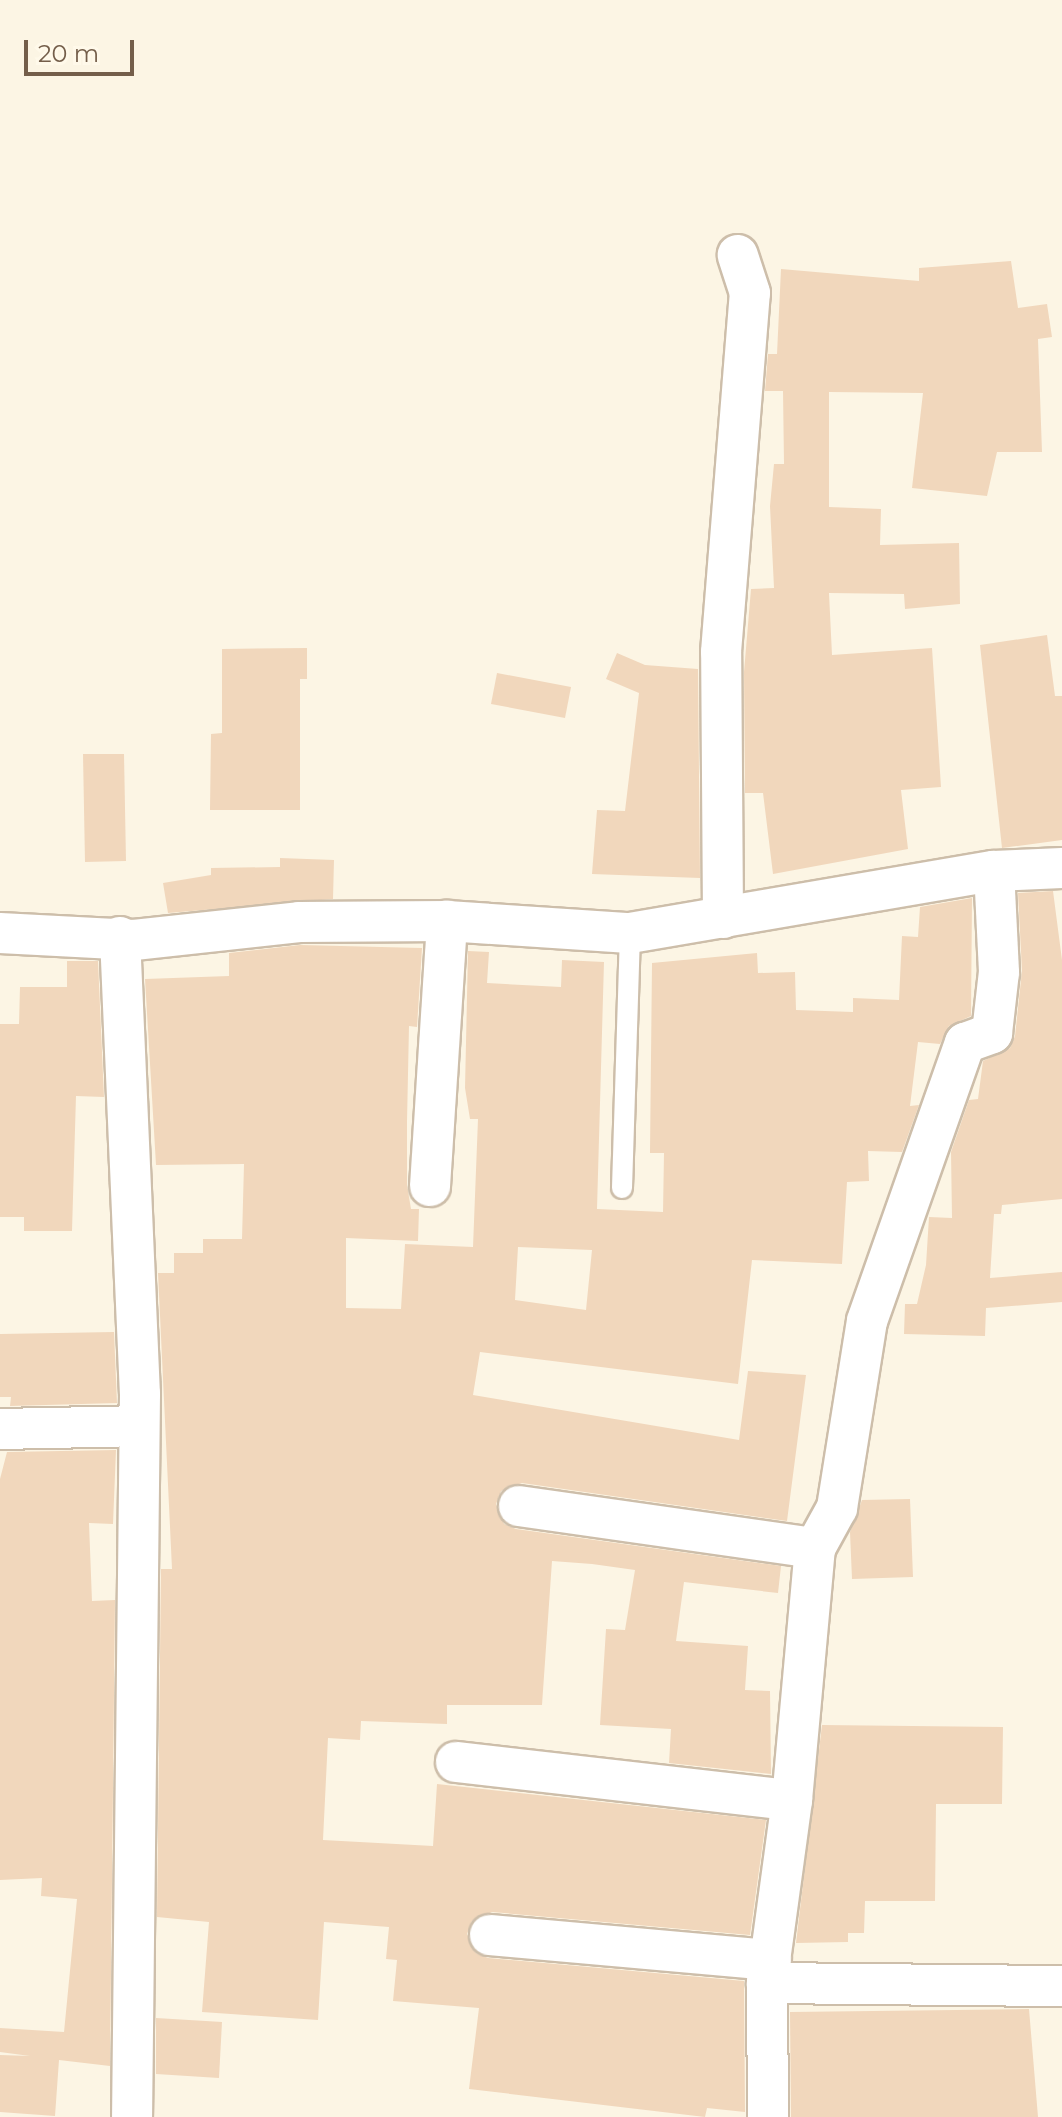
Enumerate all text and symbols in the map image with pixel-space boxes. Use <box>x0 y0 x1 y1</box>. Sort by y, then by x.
scale bar <box>28 24 138 74</box>
text: 20 m <box>38 39 99 68</box>

